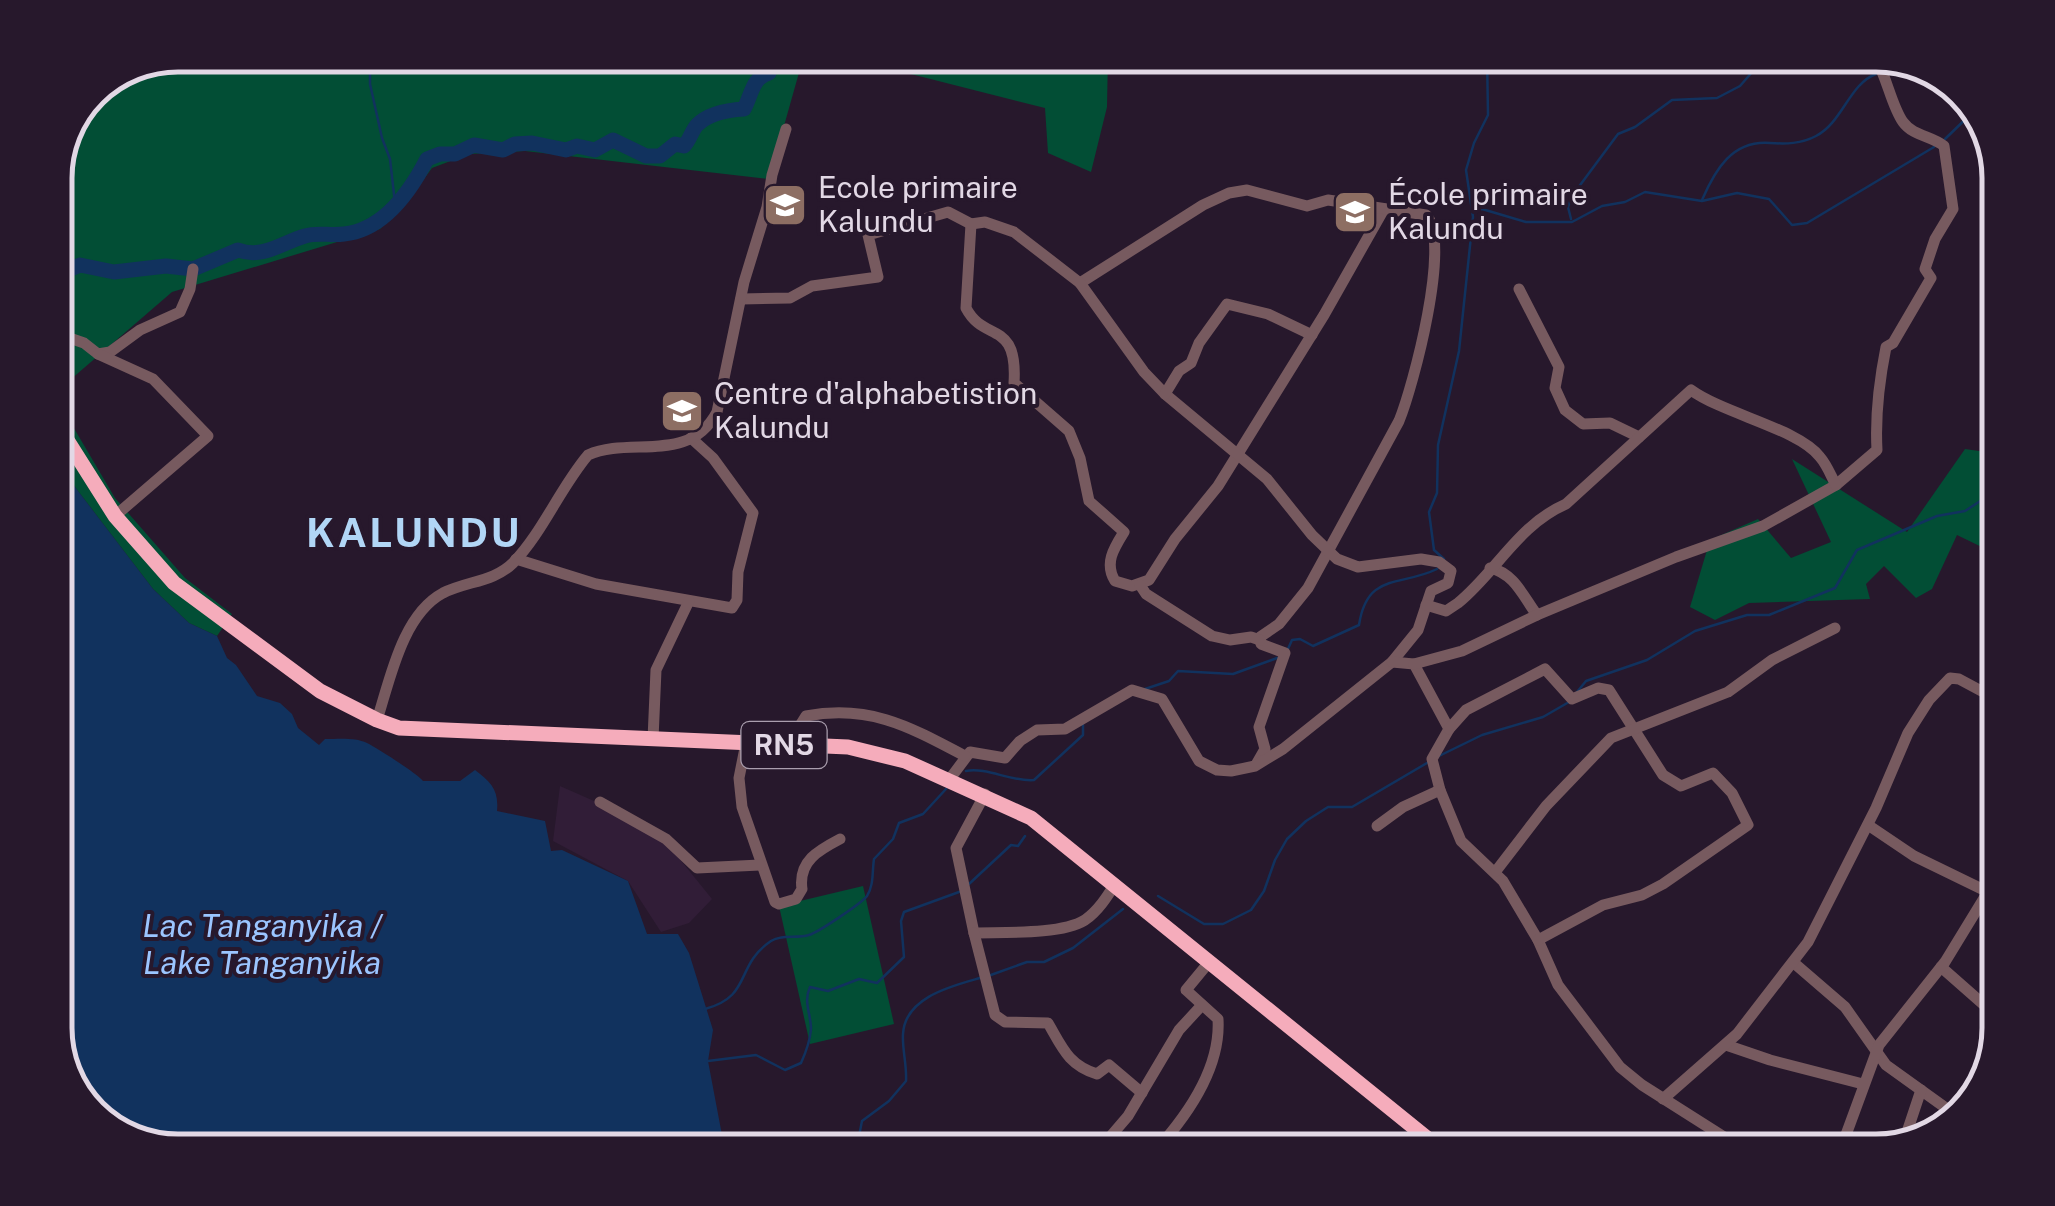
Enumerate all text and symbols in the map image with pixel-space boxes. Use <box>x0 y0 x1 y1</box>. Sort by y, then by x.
place label: Ecole primaire Kalundu <box>818 169 1018 239</box>
place label: École primaire Kalundu <box>1388 176 1588 246</box>
school or university icon: Ecole primaire Kalundu <box>762 182 808 228</box>
school or university icon: École primaire Kalundu <box>1332 189 1378 235</box>
place label: Centre d'alphabetistion Kalundu <box>714 375 1037 445</box>
school or university icon: Centre d'alphabetistion Kalundu <box>659 388 705 434</box>
district label: KALUNDU <box>306 509 522 556</box>
road number: RN5 <box>742 722 826 768</box>
water label: Lac Tanganyika / Lake Tanganyika <box>142 907 384 981</box>

